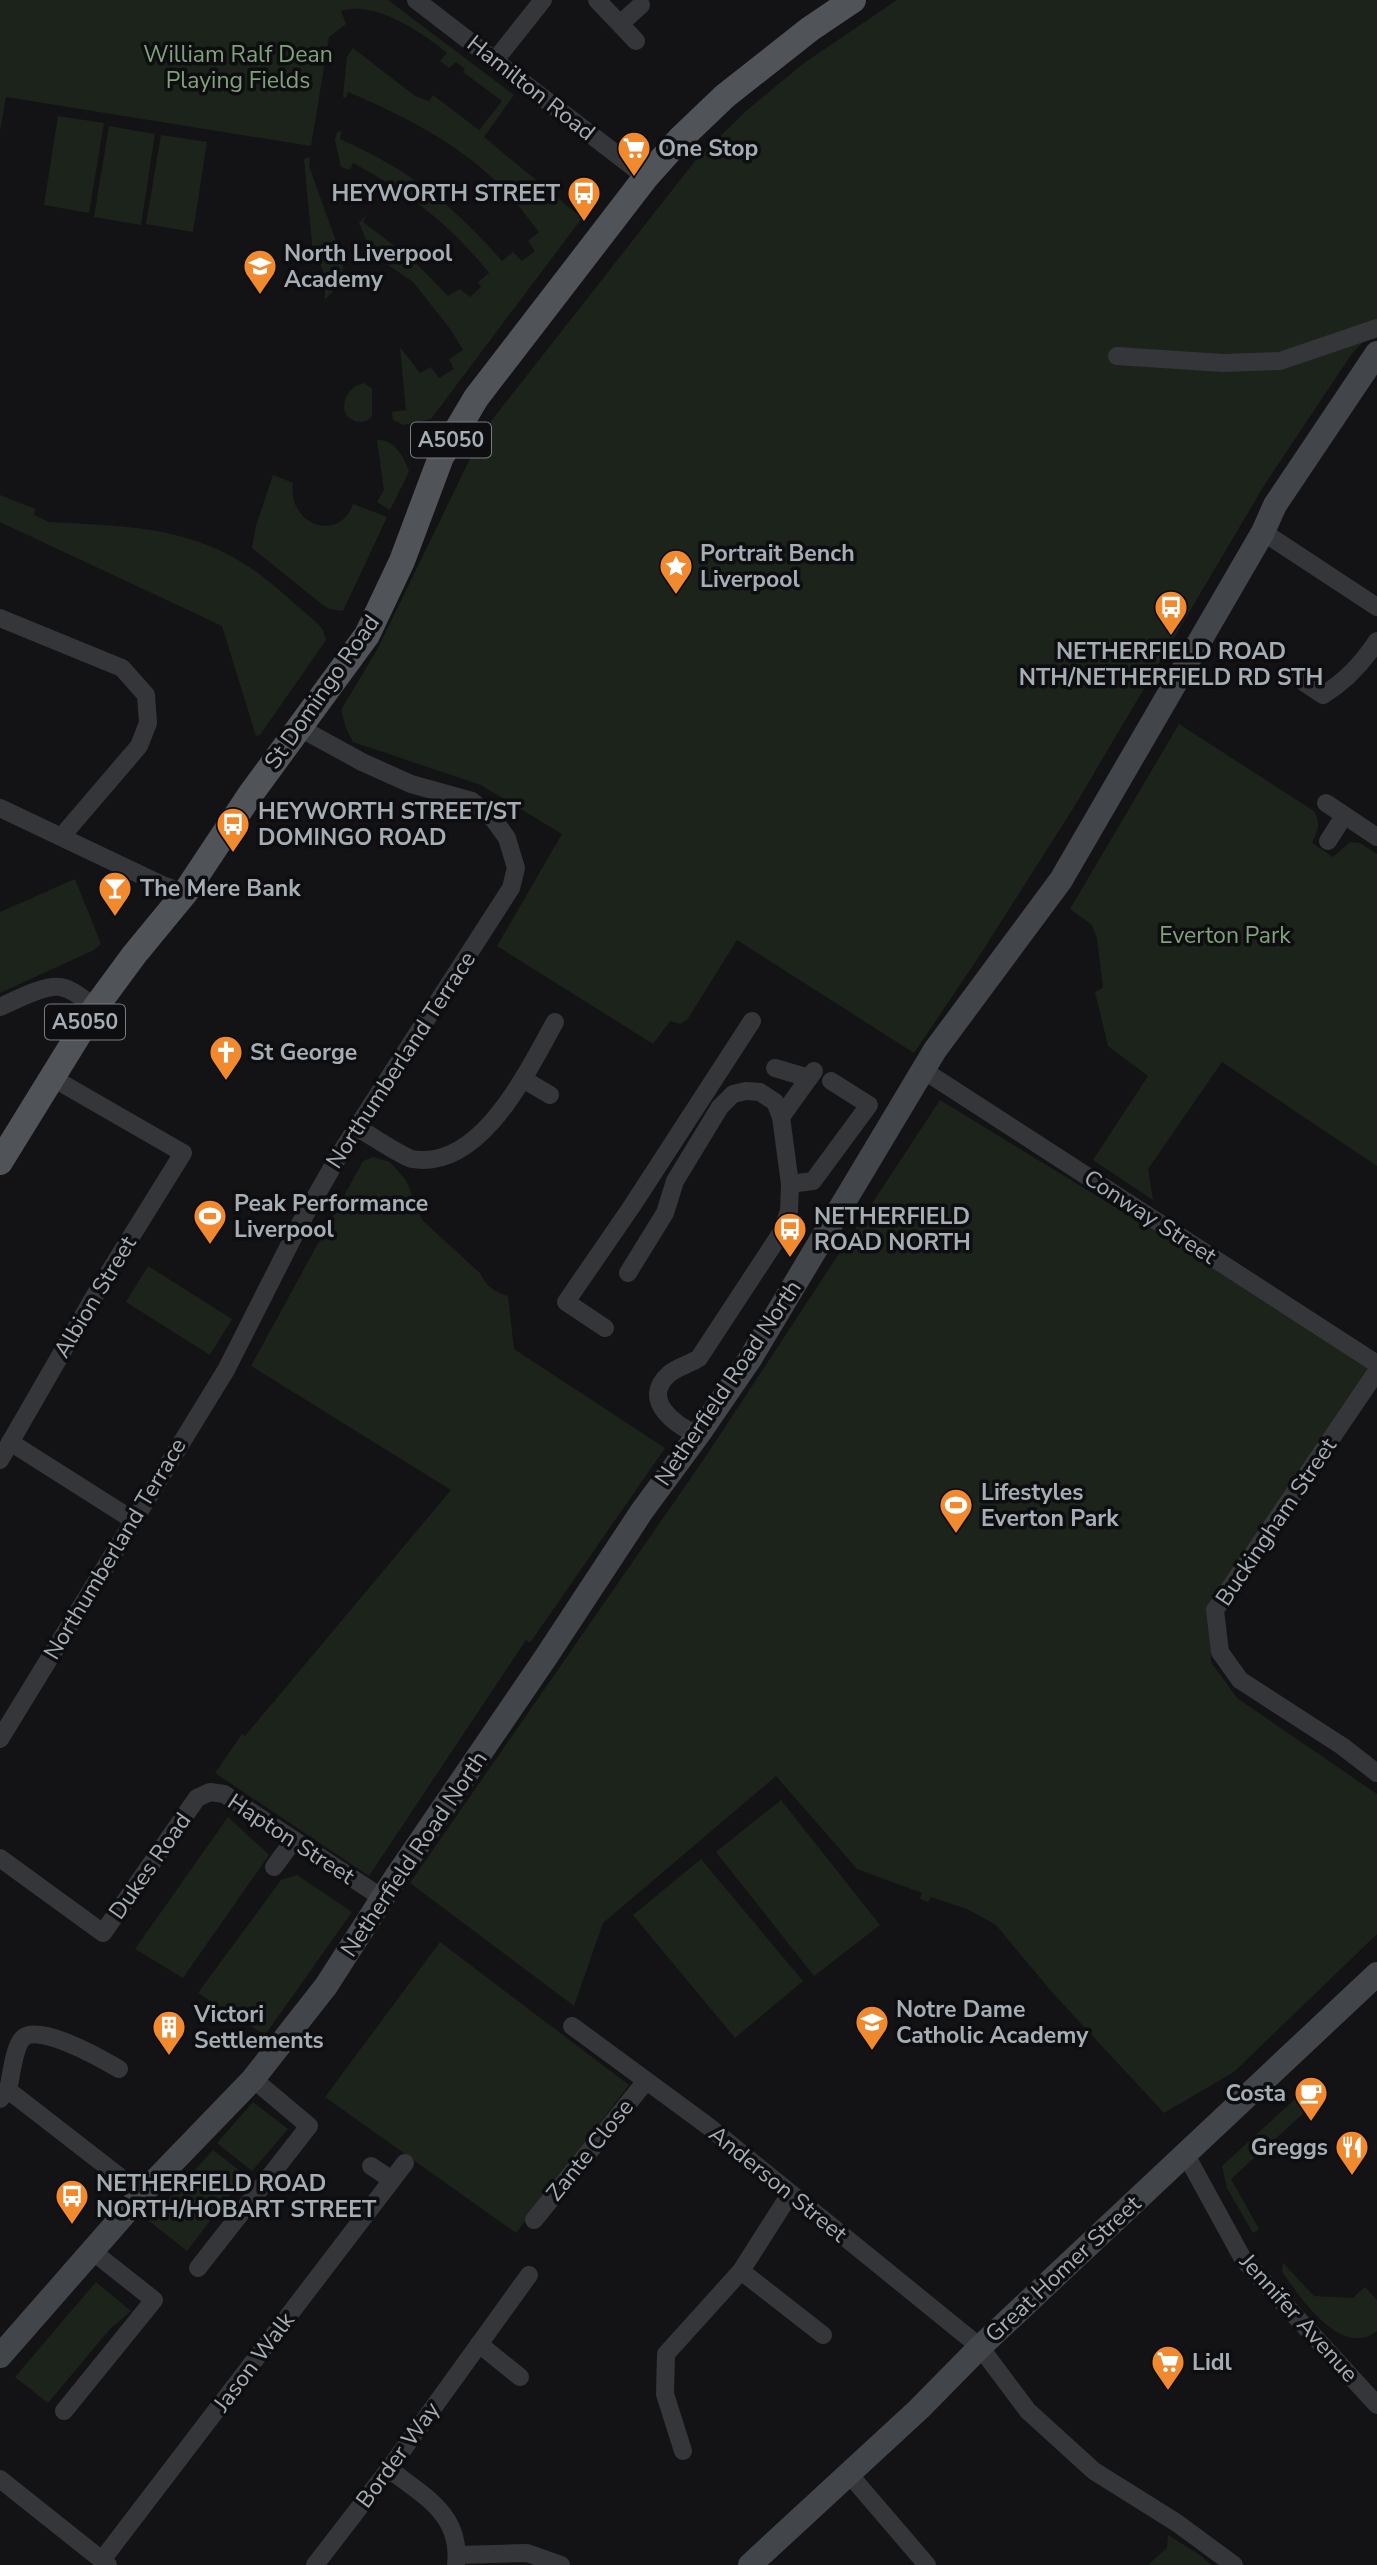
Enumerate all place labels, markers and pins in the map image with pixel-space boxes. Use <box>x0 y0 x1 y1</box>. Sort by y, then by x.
supermarket icon: One Stop <box>615 129 653 178</box>
place label: One Stop <box>658 133 758 164</box>
bus stop icon: HEYWORTH STREET <box>565 174 603 223</box>
place label: HEYWORTH STREET <box>332 178 561 209</box>
place label: North Liverpool Academy <box>284 238 453 295</box>
school or university icon: North Liverpool Academy <box>241 247 279 296</box>
place label: Portrait Bench Liverpool <box>700 538 855 595</box>
place icon: Portrait Bench Liverpool <box>657 547 695 596</box>
bus stop icon: NETHERFIELD ROAD NTH/NETHERFIELD RD STH <box>1152 588 1190 637</box>
place label: NETHERFIELD ROAD NTH/NETHERFIELD RD STH <box>1019 636 1323 693</box>
place label: HEYWORTH STREET/ST DOMINGO ROAD <box>258 796 522 853</box>
bus stop icon: HEYWORTH STREET/ST DOMINGO ROAD <box>214 805 252 854</box>
bar icon: The Mere Bank <box>96 869 134 918</box>
place label: The Mere Bank <box>140 873 301 904</box>
church icon: St George <box>207 1033 245 1082</box>
place label: St George <box>250 1037 357 1068</box>
place label: Peak Performance Liverpool <box>234 1188 428 1245</box>
sports icon: Peak Performance Liverpool <box>191 1197 229 1246</box>
place label: NETHERFIELD ROAD NORTH <box>814 1201 971 1258</box>
bus stop icon: NETHERFIELD ROAD NORTH <box>771 1210 809 1259</box>
place label: Lifestyles Everton Park <box>981 1477 1119 1534</box>
sports icon: Lifestyles Everton Park <box>937 1486 975 1535</box>
place label: Notre Dame Catholic Academy <box>896 1994 1089 2051</box>
place label: Victori Settlements <box>193 1999 324 2056</box>
school or university icon: Notre Dame Catholic Academy <box>853 2003 891 2052</box>
building icon: Victori Settlements <box>150 2008 188 2057</box>
cafe icon: Costa <box>1292 2074 1330 2123</box>
place label: Costa <box>1225 2078 1286 2109</box>
restaurant icon: Greggs <box>1333 2128 1371 2177</box>
place label: Greggs <box>1251 2132 1328 2163</box>
place label: NETHERFIELD ROAD NORTH/HOBART STREET <box>96 2168 377 2225</box>
bus stop icon: NETHERFIELD ROAD NORTH/HOBART STREET <box>53 2177 91 2226</box>
supermarket icon: Lidl <box>1149 2343 1187 2392</box>
place label: Lidl <box>1192 2347 1233 2378</box>

